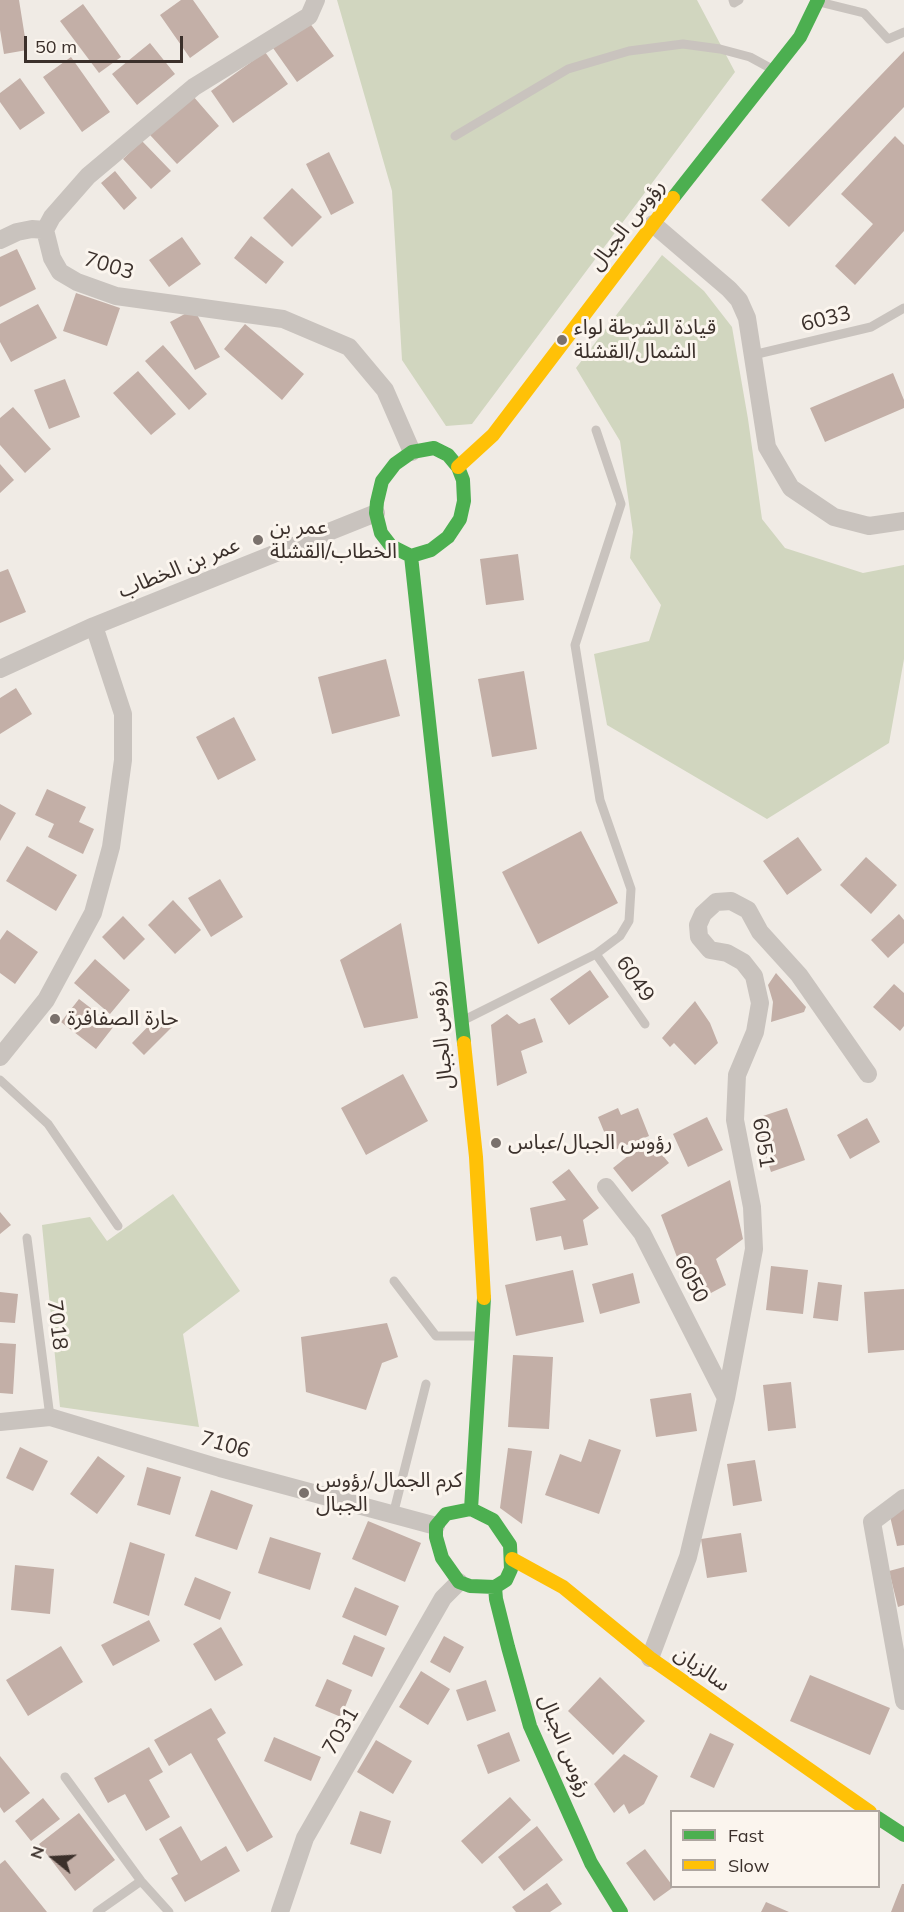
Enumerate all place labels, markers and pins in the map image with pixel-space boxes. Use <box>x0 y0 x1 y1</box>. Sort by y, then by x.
place label: قيادة الشرطة لواء الشمال/القشلة <box>574 315 716 365</box>
marker: قيادة الشرطة لواء الشمال/القشلة <box>555 333 569 347</box>
place label: عمر بن الخطاب/القشلة <box>270 515 397 565</box>
marker: عمر بن الخطاب/القشلة <box>251 533 265 547</box>
place label: حارة الصفافرة <box>67 1006 179 1032</box>
marker: حارة الصفافرة <box>48 1012 62 1026</box>
place label: رؤوس الجبال/عباس <box>508 1130 672 1156</box>
marker: رؤوس الجبال/عباس <box>489 1136 503 1150</box>
place label: كرم الجمال/رؤوس الجبال <box>316 1468 462 1518</box>
marker: كرم الجمال/رؤوس الجبال <box>297 1486 311 1500</box>

